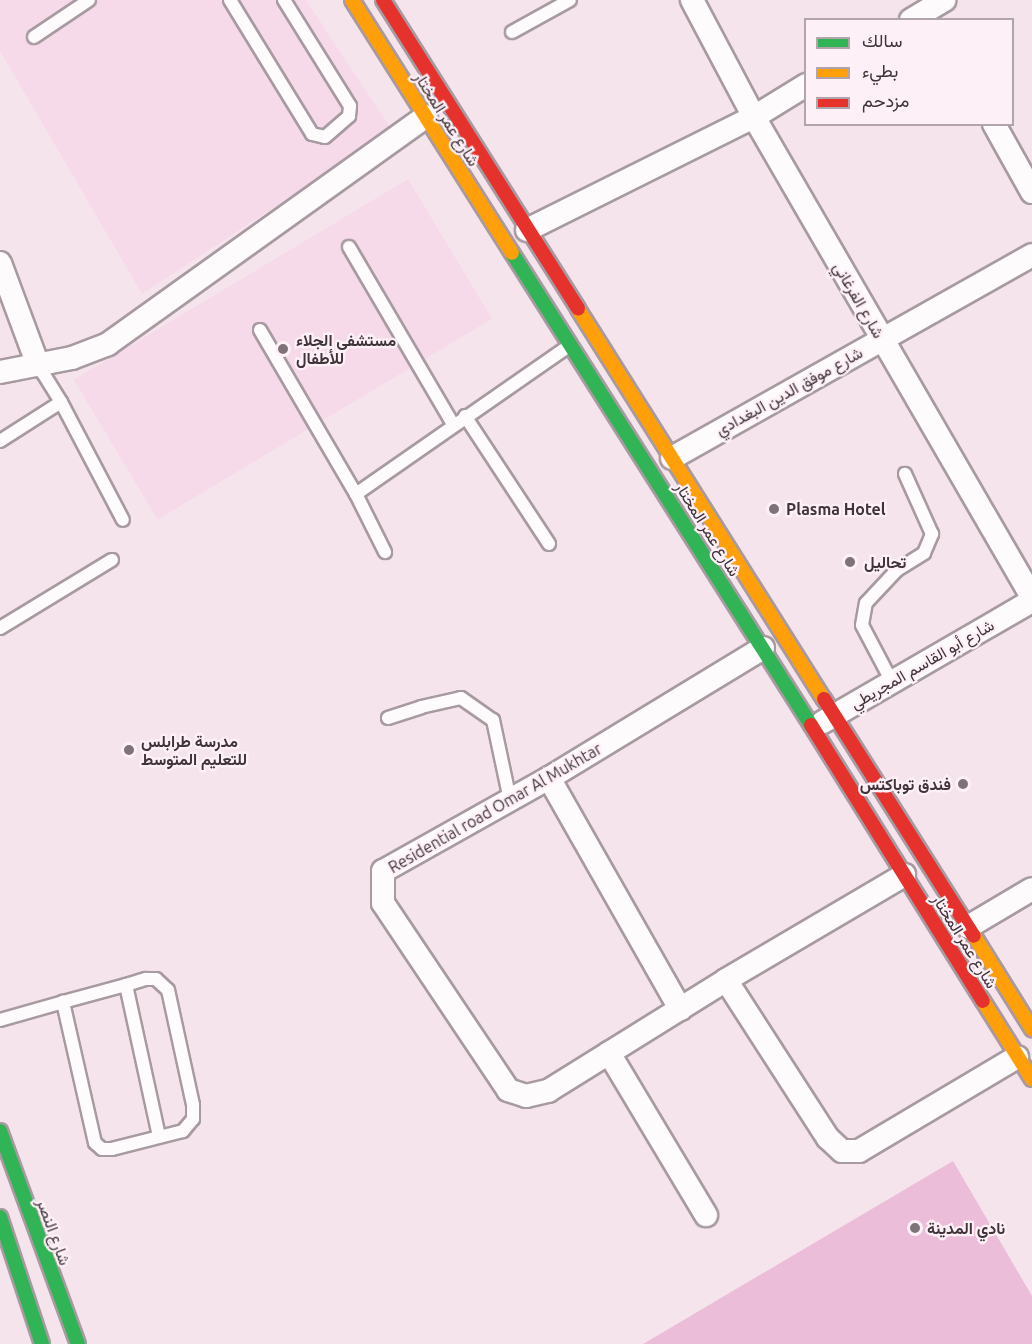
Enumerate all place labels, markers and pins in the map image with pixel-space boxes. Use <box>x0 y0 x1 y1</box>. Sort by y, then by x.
place label: مستشفى الجلاء للأطفال <box>296 330 396 368</box>
marker: مستشفى الجلاء للأطفال <box>274 340 292 358</box>
place label: Plasma Hotel <box>786 499 886 519</box>
marker: Plasma Hotel <box>767 502 781 516</box>
place label: تحاليل <box>864 552 906 572</box>
marker: تحاليل <box>841 553 859 571</box>
place label: مدرسة طرابلس للتعليم المتوسط <box>141 731 247 769</box>
marker: مدرسة طرابلس للتعليم المتوسط <box>122 743 136 757</box>
place label: فندق توباكتس <box>860 774 951 794</box>
marker: فندق توباكتس <box>956 777 970 791</box>
place label: نادي المدينة <box>927 1218 1005 1238</box>
marker: نادي المدينة <box>908 1221 922 1235</box>

